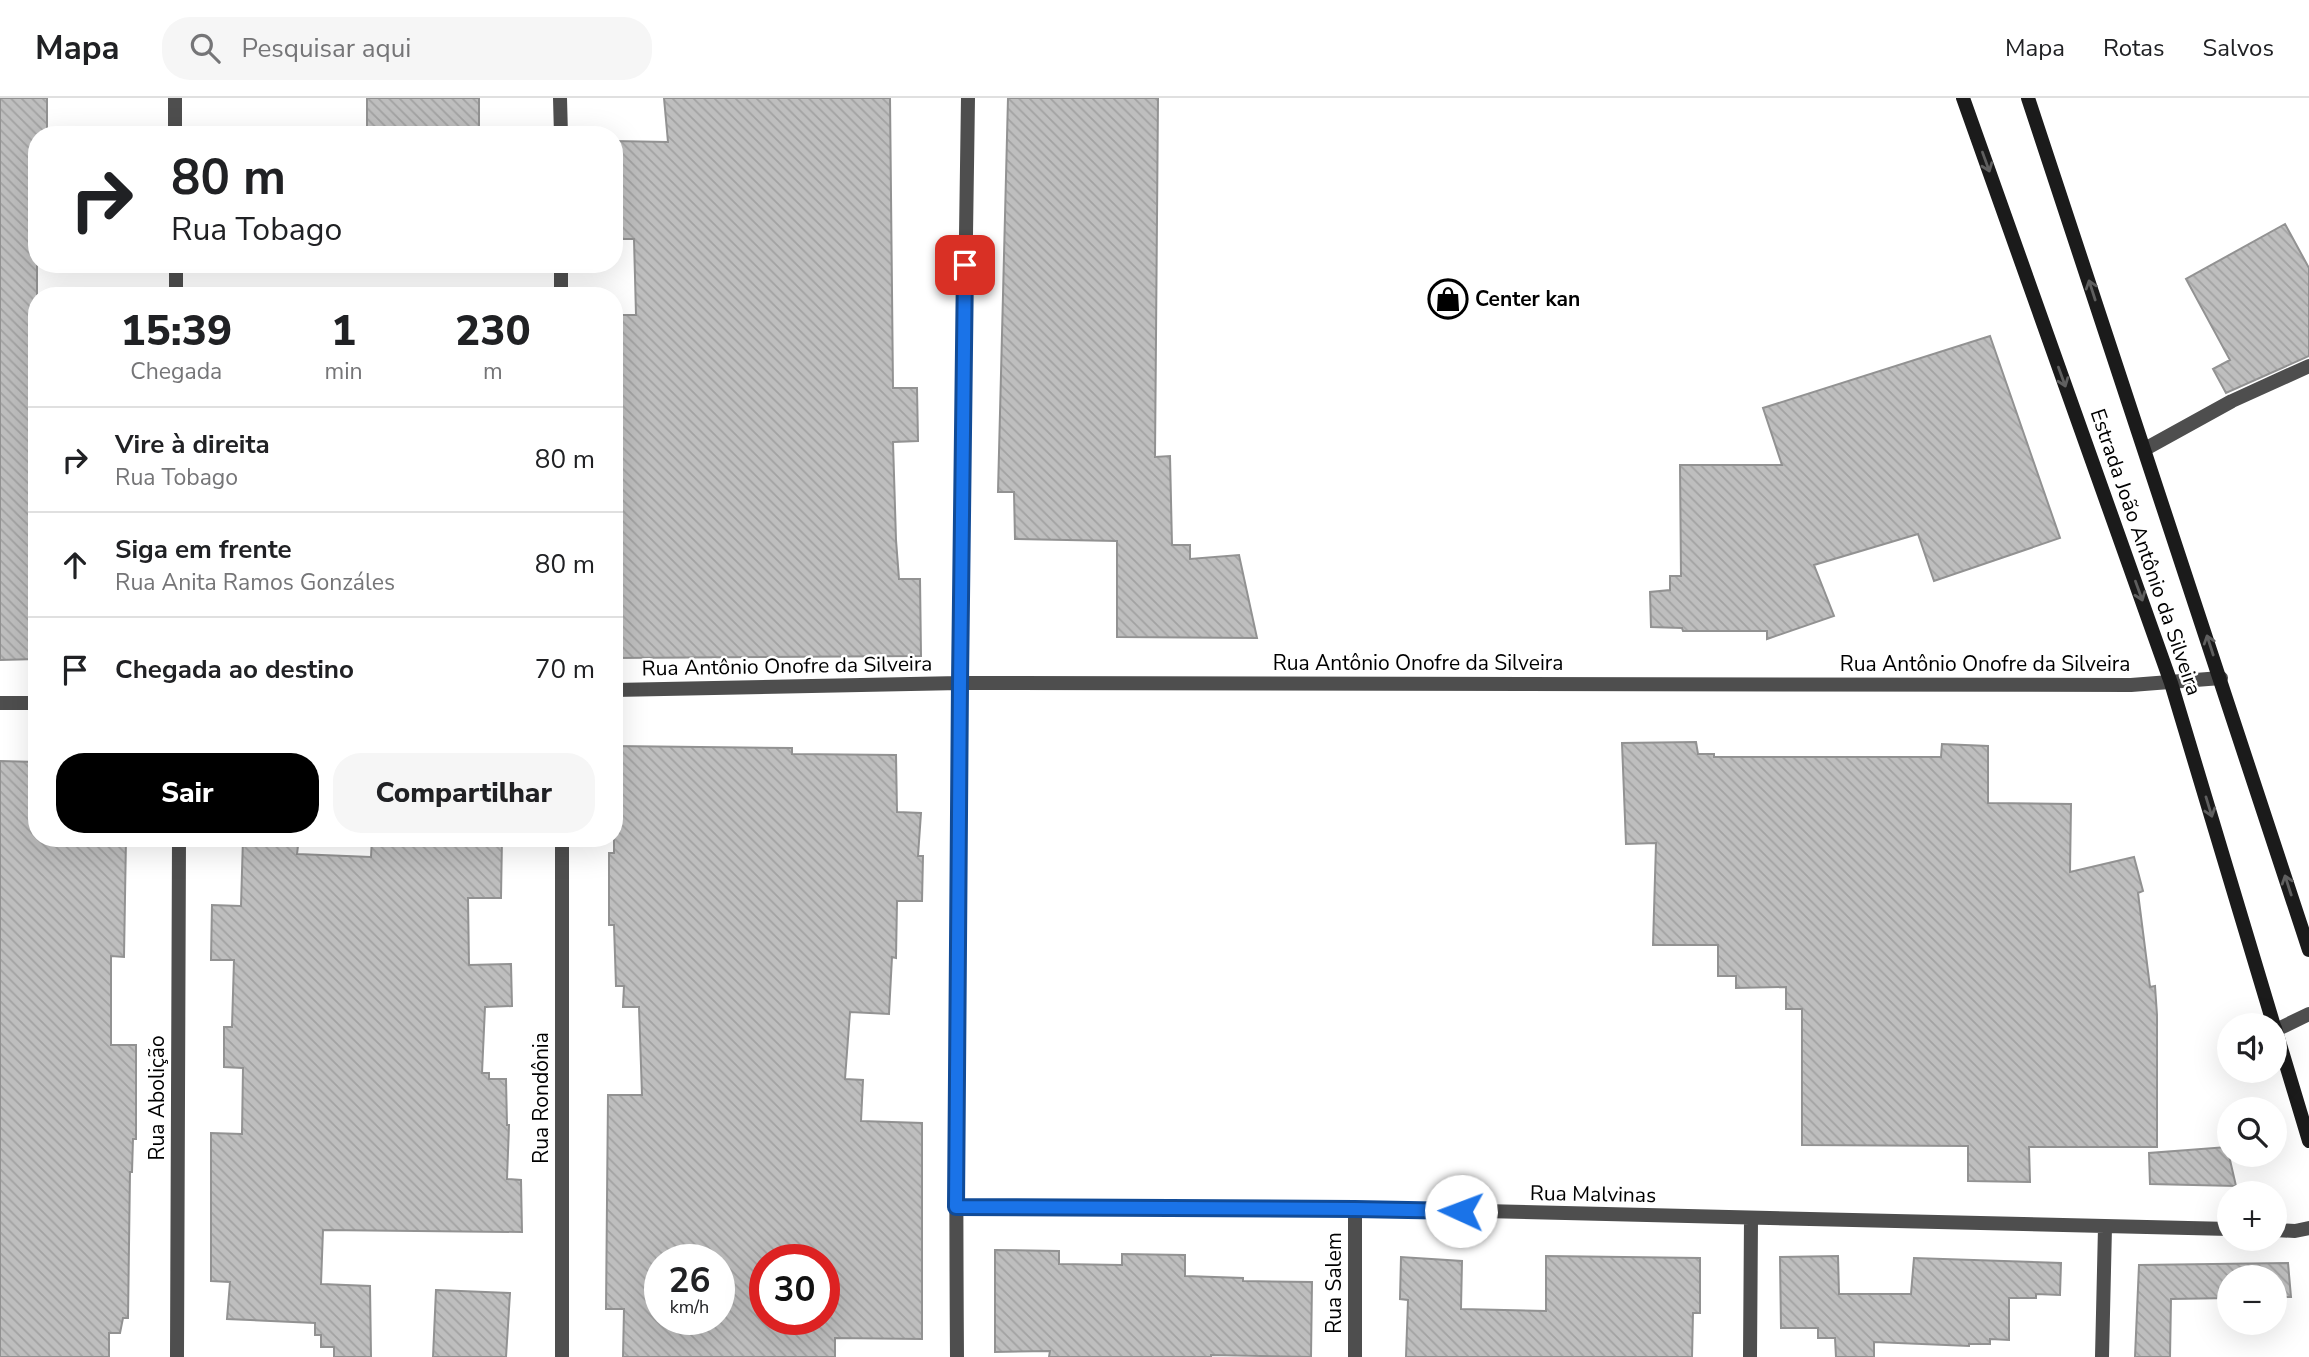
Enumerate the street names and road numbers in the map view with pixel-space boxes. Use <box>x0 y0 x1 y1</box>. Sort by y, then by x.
street label: Estrada João Antônio da Silveira <box>2084 405 2208 699</box>
street label: Rua Antônio Onofre da Silveira <box>641 649 933 683</box>
street label: Rua Antônio Onofre da Silveira <box>1273 649 1563 677</box>
street label: Rua Antônio Onofre da Silveira <box>1840 650 2130 678</box>
street label: Rua Rondônia <box>527 1032 555 1164</box>
street label: Rua Abolição <box>143 1035 171 1161</box>
street label: Rua Malvinas <box>1530 1179 1656 1209</box>
street label: Rua Salem <box>1320 1232 1348 1334</box>

